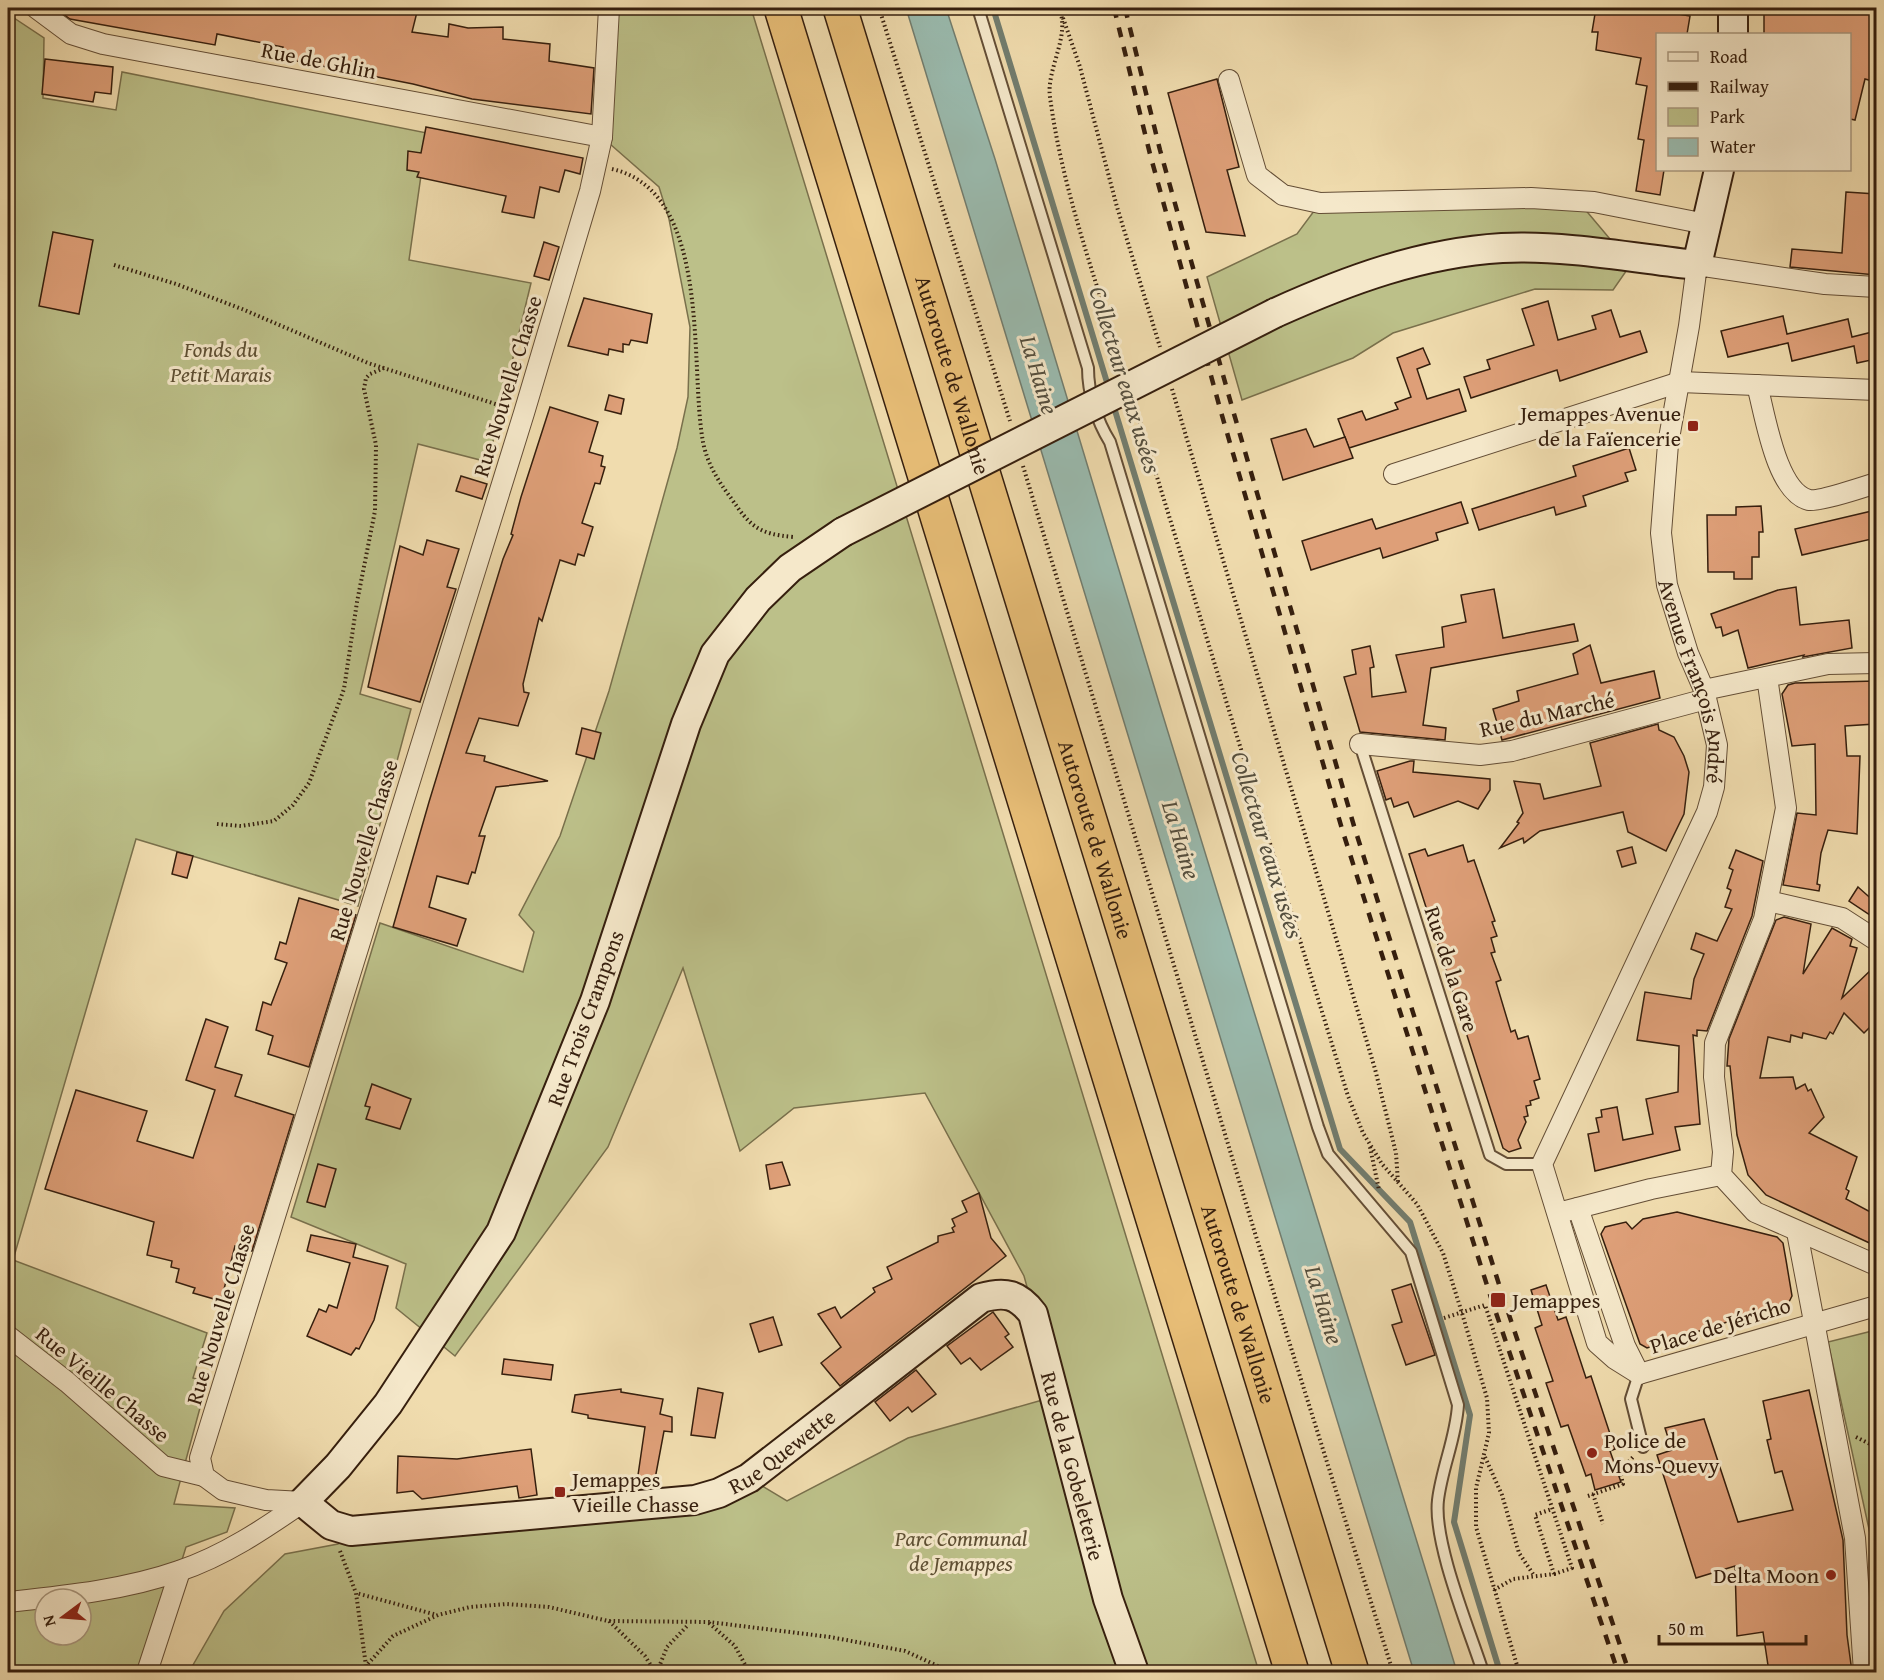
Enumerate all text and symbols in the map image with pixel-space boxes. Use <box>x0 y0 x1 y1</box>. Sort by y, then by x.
street label: Rue de Ghlin <box>259 33 380 87</box>
legend <box>1656 33 1851 171</box>
text: Road <box>1710 43 1748 70</box>
text: Railway <box>1710 73 1769 100</box>
text: Park <box>1710 103 1746 130</box>
text: Water <box>1710 133 1756 160</box>
street label: Autoroute de Wallonie <box>907 271 999 479</box>
water label: Collecteur eaux usées <box>1080 282 1171 478</box>
street label: Rue Nouvelle Chasse <box>464 291 550 481</box>
water label: La Haine <box>1011 330 1068 419</box>
park label: Fonds du Petit Marais <box>169 333 272 390</box>
place label: Jemappes Avenue de la Faïencerie <box>1517 397 1681 454</box>
marker: Jemappes Avenue de la Faïencerie <box>1686 419 1700 433</box>
street label: Avenue François André <box>1650 575 1733 785</box>
street label: Rue du Marché <box>1476 683 1618 745</box>
street label: Autoroute de Wallonie <box>1050 736 1142 943</box>
water label: Collecteur eaux usées <box>1222 747 1313 943</box>
street label: Rue Nouvelle Chasse <box>320 755 406 945</box>
water label: La Haine <box>1153 795 1210 884</box>
street label: Rue de la Gare <box>1417 902 1487 1036</box>
street label: Rue Trois Crampons <box>538 926 632 1110</box>
street label: Autoroute de Wallonie <box>1193 1201 1284 1408</box>
street label: Rue Nouvelle Chasse <box>177 1219 263 1409</box>
water label: La Haine <box>1296 1260 1353 1349</box>
place label: Jemappes <box>1509 1284 1600 1316</box>
street label: Place de Jéricho <box>1646 1288 1794 1362</box>
marker: Jemappes <box>1489 1291 1507 1309</box>
street label: Rue Vieille Chasse <box>29 1318 177 1450</box>
street label: Rue de la Gobeleterie <box>1033 1368 1113 1564</box>
street label: Rue Quewette <box>723 1401 842 1502</box>
place label: Police de Mons-Quevy <box>1604 1424 1719 1481</box>
marker: Police de Mons-Quevy <box>1585 1446 1599 1460</box>
place label: Jemappes Vieille Chasse <box>569 1463 699 1520</box>
marker: Jemappes Vieille Chasse <box>553 1485 567 1499</box>
park label: Parc Communal de Jemappes <box>894 1522 1027 1579</box>
place label: Delta Moon <box>1713 1559 1820 1591</box>
marker: Delta Moon <box>1824 1568 1838 1582</box>
north arrow <box>33 1587 93 1647</box>
scale bar <box>1659 1608 1806 1646</box>
text: N <box>35 1612 62 1630</box>
text: 50 m <box>1668 1615 1704 1642</box>

